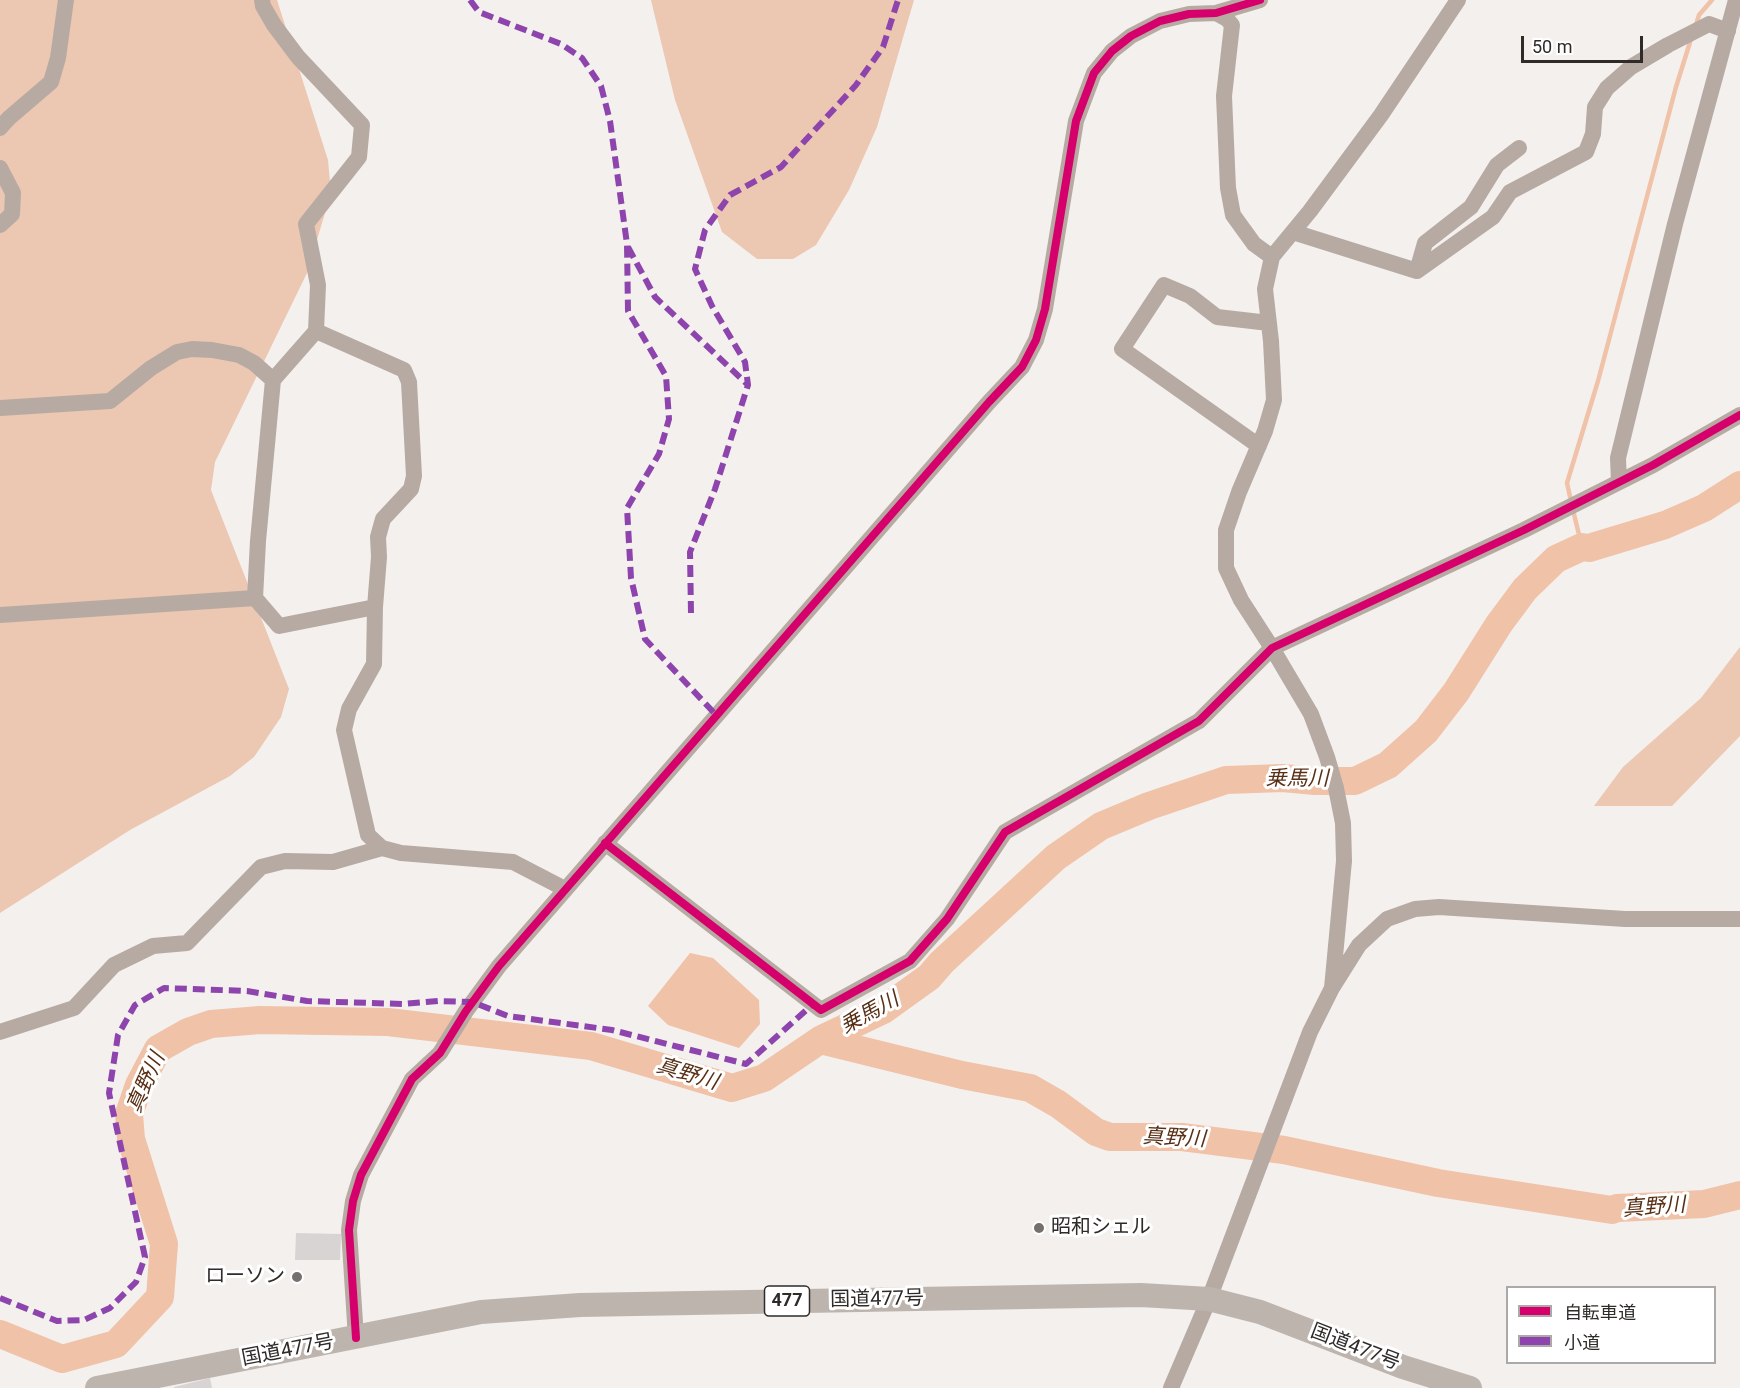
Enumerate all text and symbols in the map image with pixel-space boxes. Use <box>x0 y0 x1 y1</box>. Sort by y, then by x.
scale bar <box>1524 24 1646 62</box>
text: 50 m <box>1532 36 1572 57</box>
water label: 乗馬川 <box>1266 767 1328 793</box>
water label: 乗馬川 <box>836 988 904 1040</box>
water label: 真野川 <box>123 1049 171 1117</box>
water label: 真野川 <box>653 1054 721 1096</box>
water label: 真野川 <box>1142 1125 1206 1153</box>
water label: 真野川 <box>1622 1193 1686 1223</box>
place label: 昭和シェル <box>1051 1216 1151 1240</box>
marker: 昭和シェル <box>1032 1221 1046 1235</box>
place label: ローソン <box>205 1265 285 1289</box>
marker: ローソン <box>290 1270 304 1284</box>
road number: 477 <box>764 1286 810 1316</box>
legend <box>1506 1286 1716 1364</box>
street label: 国道477号 <box>830 1287 924 1313</box>
text: 自転車道 <box>1564 1302 1636 1323</box>
street label: 国道477号 <box>1307 1320 1403 1376</box>
street label: 国道477号 <box>240 1330 336 1372</box>
text: 小道 <box>1564 1332 1600 1353</box>

